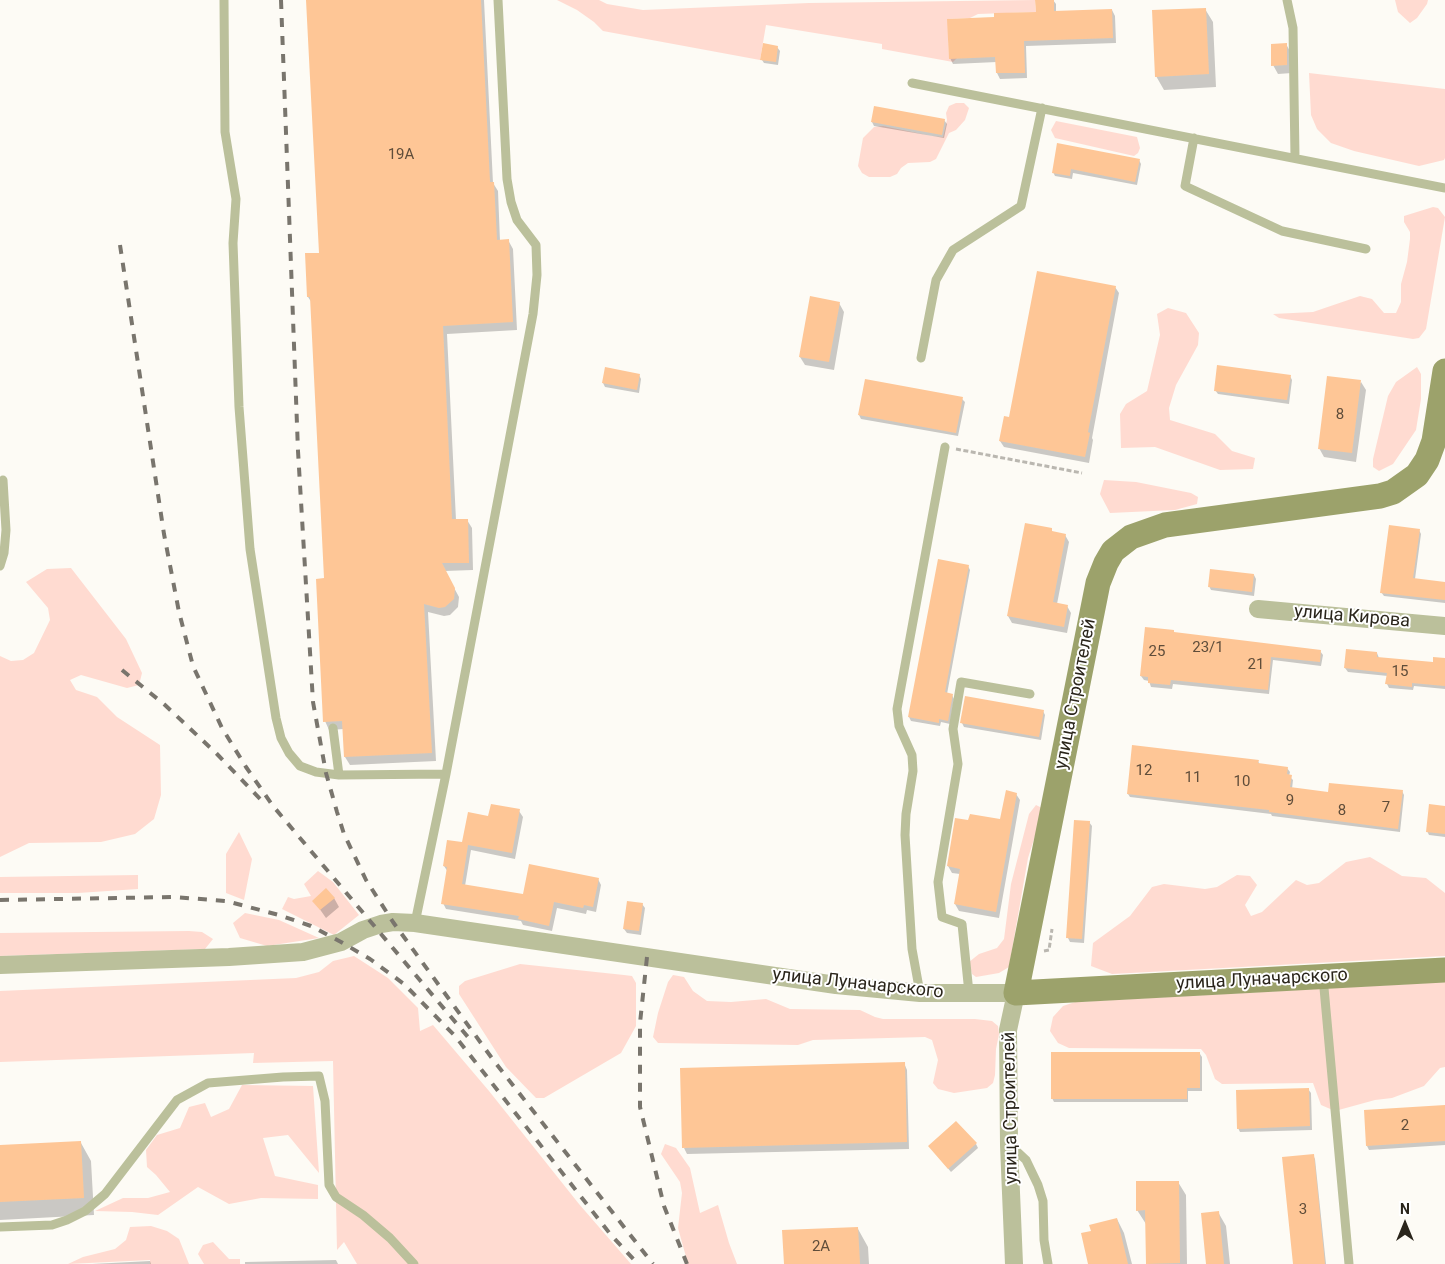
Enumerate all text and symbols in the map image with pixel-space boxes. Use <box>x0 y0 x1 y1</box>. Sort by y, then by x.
house number: 19А <box>388 146 414 164</box>
house number: 8 <box>1336 406 1344 424</box>
street label: улица Кирова <box>1293 601 1411 633</box>
street label: улица Строителей <box>1051 617 1101 771</box>
house number: 23/1 <box>1192 639 1224 657</box>
house number: 25 <box>1149 643 1165 661</box>
house number: 21 <box>1248 656 1264 674</box>
house number: 15 <box>1392 663 1408 681</box>
house number: 12 <box>1136 762 1152 780</box>
house number: 11 <box>1185 769 1201 787</box>
house number: 10 <box>1234 773 1250 791</box>
house number: 9 <box>1286 792 1294 810</box>
house number: 7 <box>1382 799 1390 817</box>
house number: 8 <box>1338 802 1346 820</box>
street label: улица Луначарского <box>771 964 945 1004</box>
street label: улица Луначарского <box>1176 965 1348 995</box>
street label: улица Строителей <box>999 1031 1023 1185</box>
house number: 2 <box>1401 1117 1409 1135</box>
north arrow <box>1380 1199 1430 1249</box>
house number: 3 <box>1299 1201 1307 1219</box>
text: N <box>1400 1201 1410 1217</box>
house number: 2А <box>812 1238 830 1256</box>

